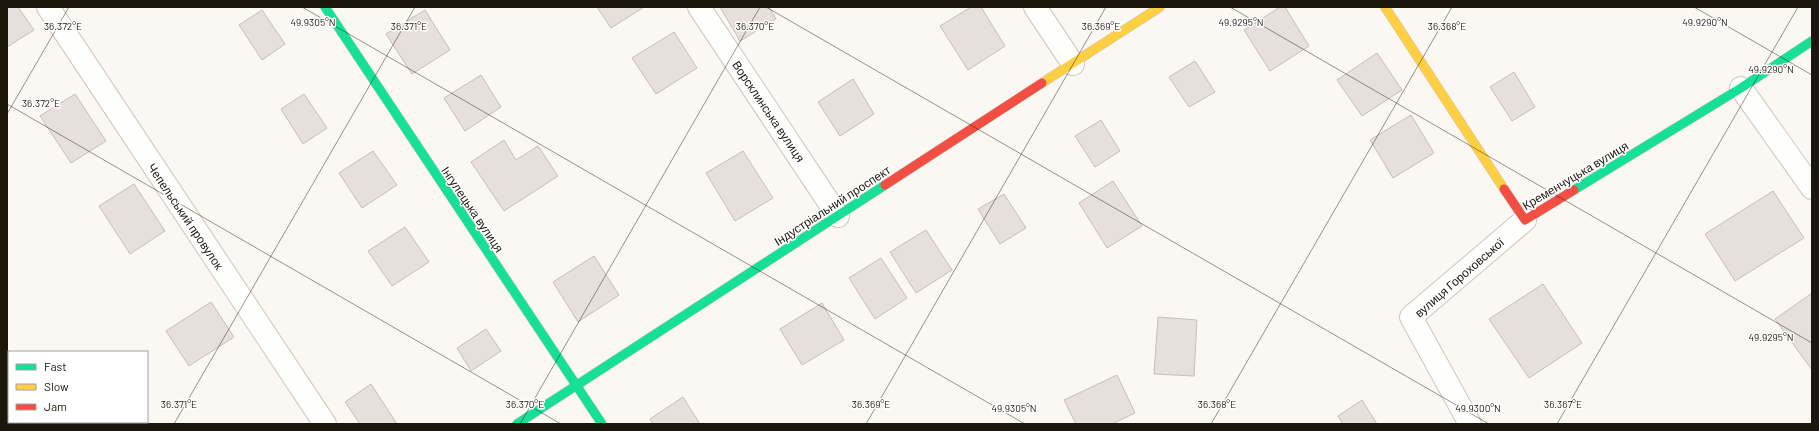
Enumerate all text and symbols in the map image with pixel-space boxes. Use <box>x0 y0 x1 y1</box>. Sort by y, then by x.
text: 49.9305°N <box>290 16 336 28</box>
text: 49.9295°N <box>1219 16 1264 28</box>
text: 49.9290°N <box>1682 16 1728 28</box>
text: 36.372°E <box>44 20 82 32</box>
text: 36.371°E <box>391 20 427 32</box>
text: 36.370°E <box>736 20 774 32</box>
text: 36.369°E <box>1082 20 1120 32</box>
text: 36.368°E <box>1428 20 1466 32</box>
street label: Ворсклинська вулиця <box>729 58 808 165</box>
text: 49.9290°N <box>1748 63 1794 75</box>
text: 36.372°E <box>22 97 60 109</box>
street label: Кременчуцька вулиця <box>1520 138 1631 213</box>
street label: Чепельський провулок <box>144 160 227 273</box>
street label: Індустріальний проспект <box>771 162 894 249</box>
street label: Інгулецька вулиця <box>438 163 507 255</box>
street label: вулиця Гороховської <box>1412 234 1508 320</box>
text: 49.9295°N <box>1749 331 1794 343</box>
legend <box>8 351 148 423</box>
text: Fast <box>44 359 67 373</box>
text: Slow <box>44 379 69 393</box>
text: 36.371°E <box>161 398 197 410</box>
text: 36.370°E <box>506 398 544 410</box>
text: 36.369°E <box>852 398 890 410</box>
text: 36.368°E <box>1198 398 1236 410</box>
text: 36.367°E <box>1544 398 1582 410</box>
text: Jam <box>44 399 67 413</box>
text: 49.9305°N <box>991 402 1037 414</box>
text: 49.9300°N <box>1455 402 1501 414</box>

